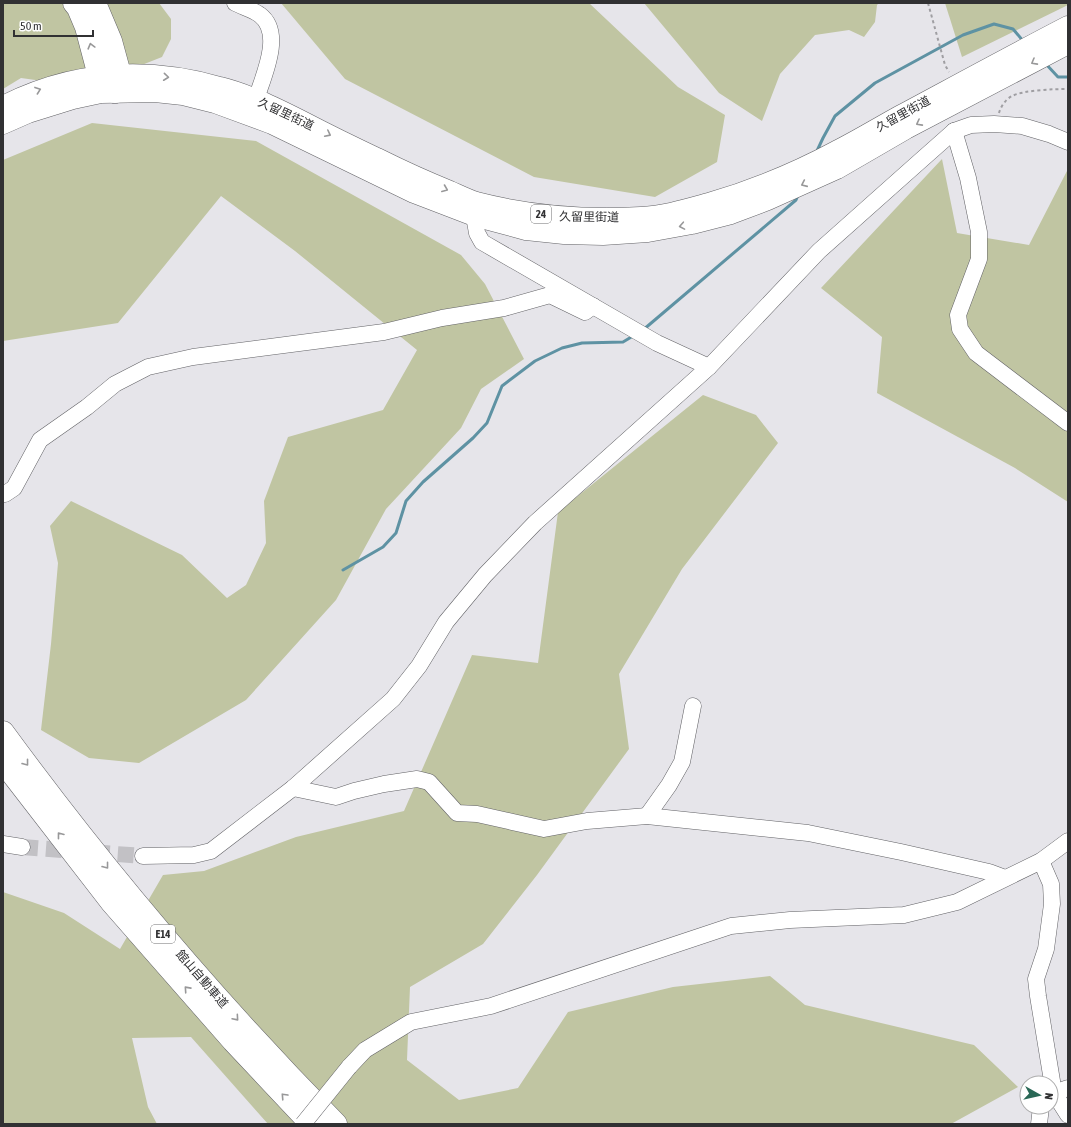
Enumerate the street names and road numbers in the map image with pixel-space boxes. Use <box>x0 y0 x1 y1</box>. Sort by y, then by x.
street label: 久留里街道 <box>873 93 933 135</box>
street label: 久留里街道 <box>256 95 316 133</box>
road number: 24 <box>531 205 551 223</box>
street label: 久留里街道 <box>559 209 619 225</box>
road number: E14 <box>151 925 175 943</box>
street label: 館山自動車道 <box>173 947 231 1011</box>

